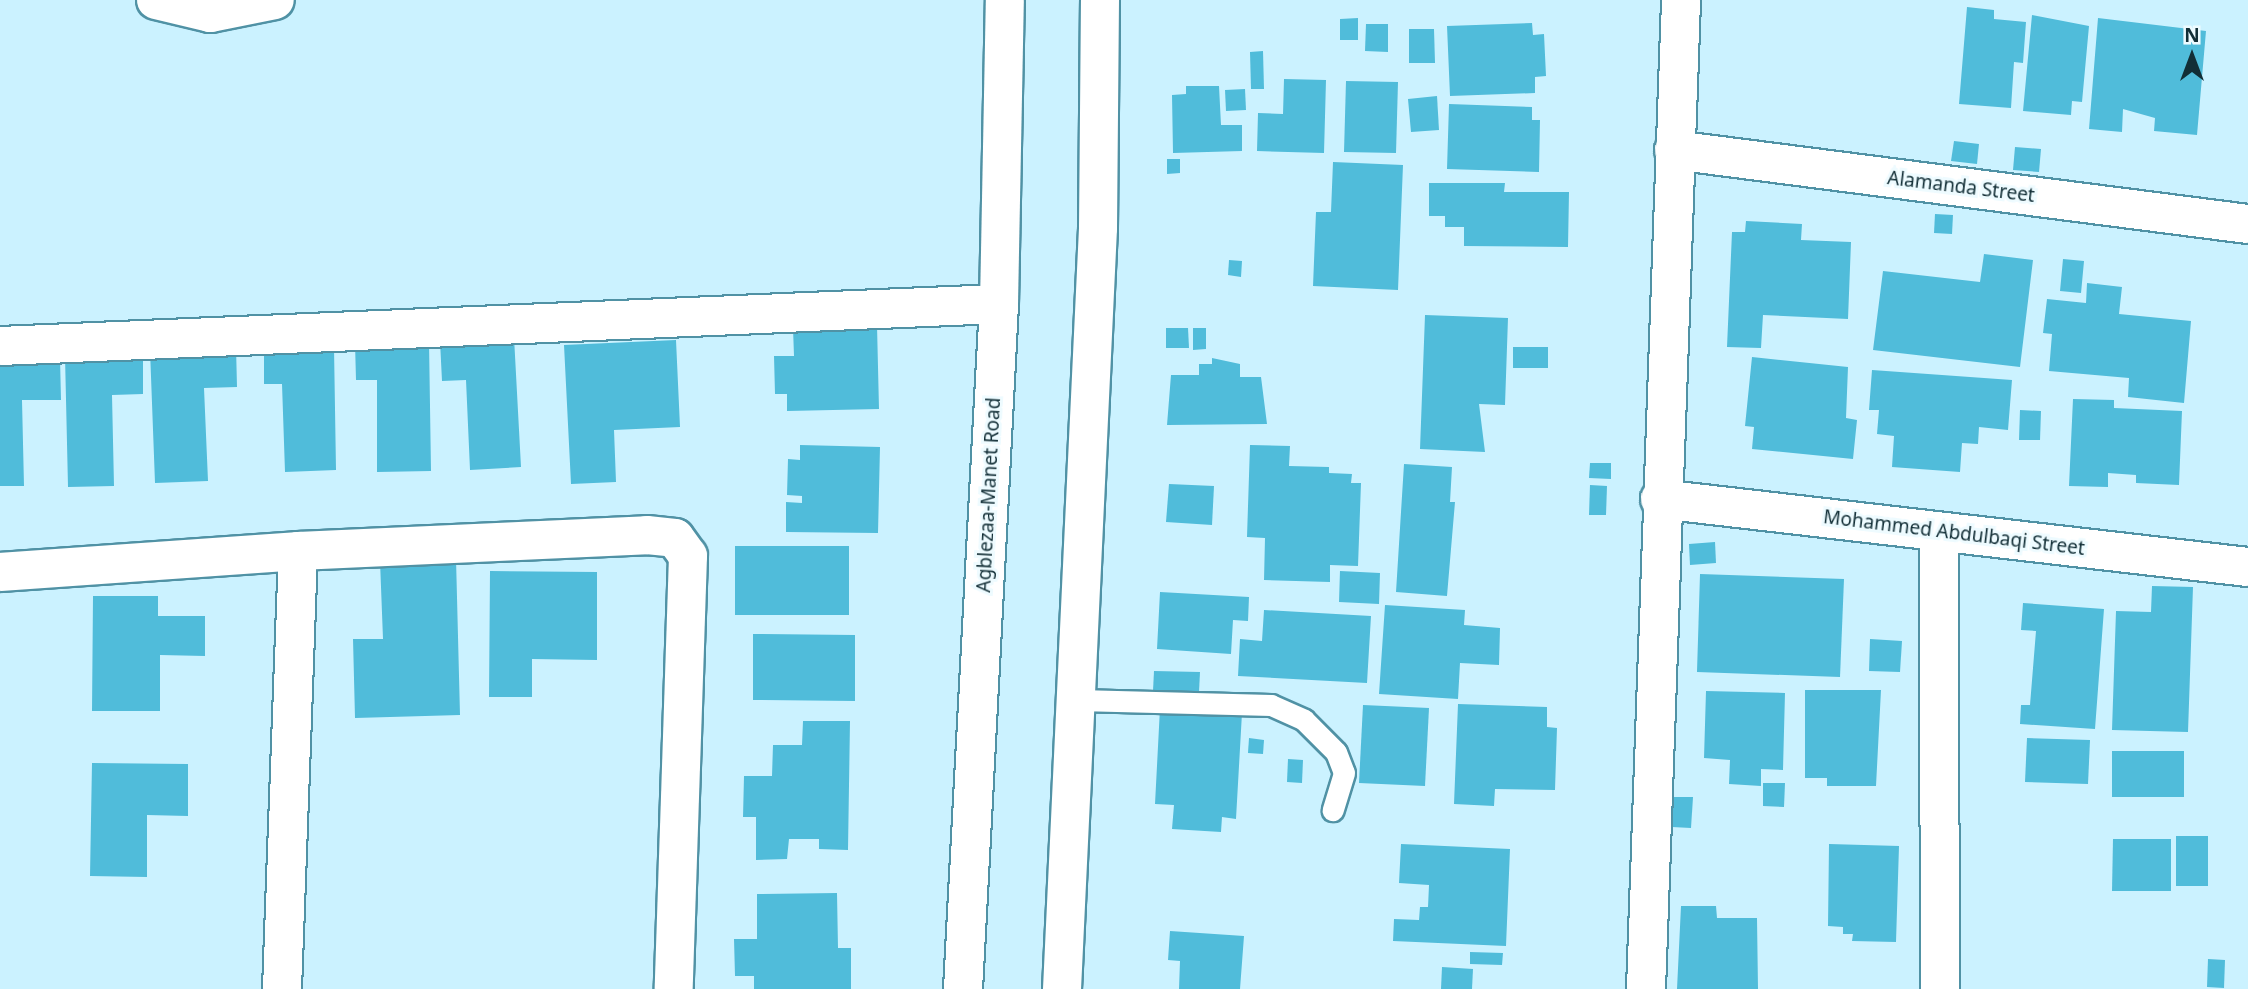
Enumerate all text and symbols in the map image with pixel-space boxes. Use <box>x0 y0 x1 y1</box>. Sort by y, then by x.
north arrow <box>2157 21 2227 91</box>
text: N <box>2184 22 2200 48</box>
street label: Alamanda Street <box>1886 167 2036 207</box>
street label: Agblezaa-Manet Road <box>973 397 1005 593</box>
street label: Mohammed Abdulbaqi Street <box>1822 506 2086 560</box>

